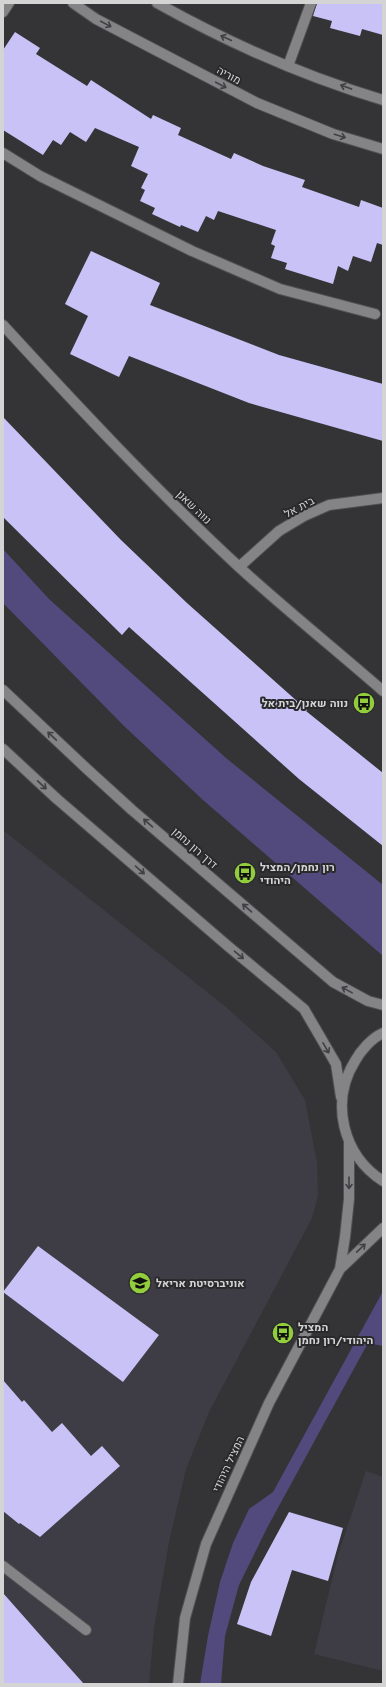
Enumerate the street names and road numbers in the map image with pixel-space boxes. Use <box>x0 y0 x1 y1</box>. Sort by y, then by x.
street label: מוריה <box>214 62 244 88</box>
street label: נווה שאנן <box>173 486 215 528</box>
street label: בית אל <box>281 492 317 522</box>
street label: דרך רון נחמן <box>169 824 221 873</box>
street label: המציל היהודי <box>208 1433 248 1495</box>

